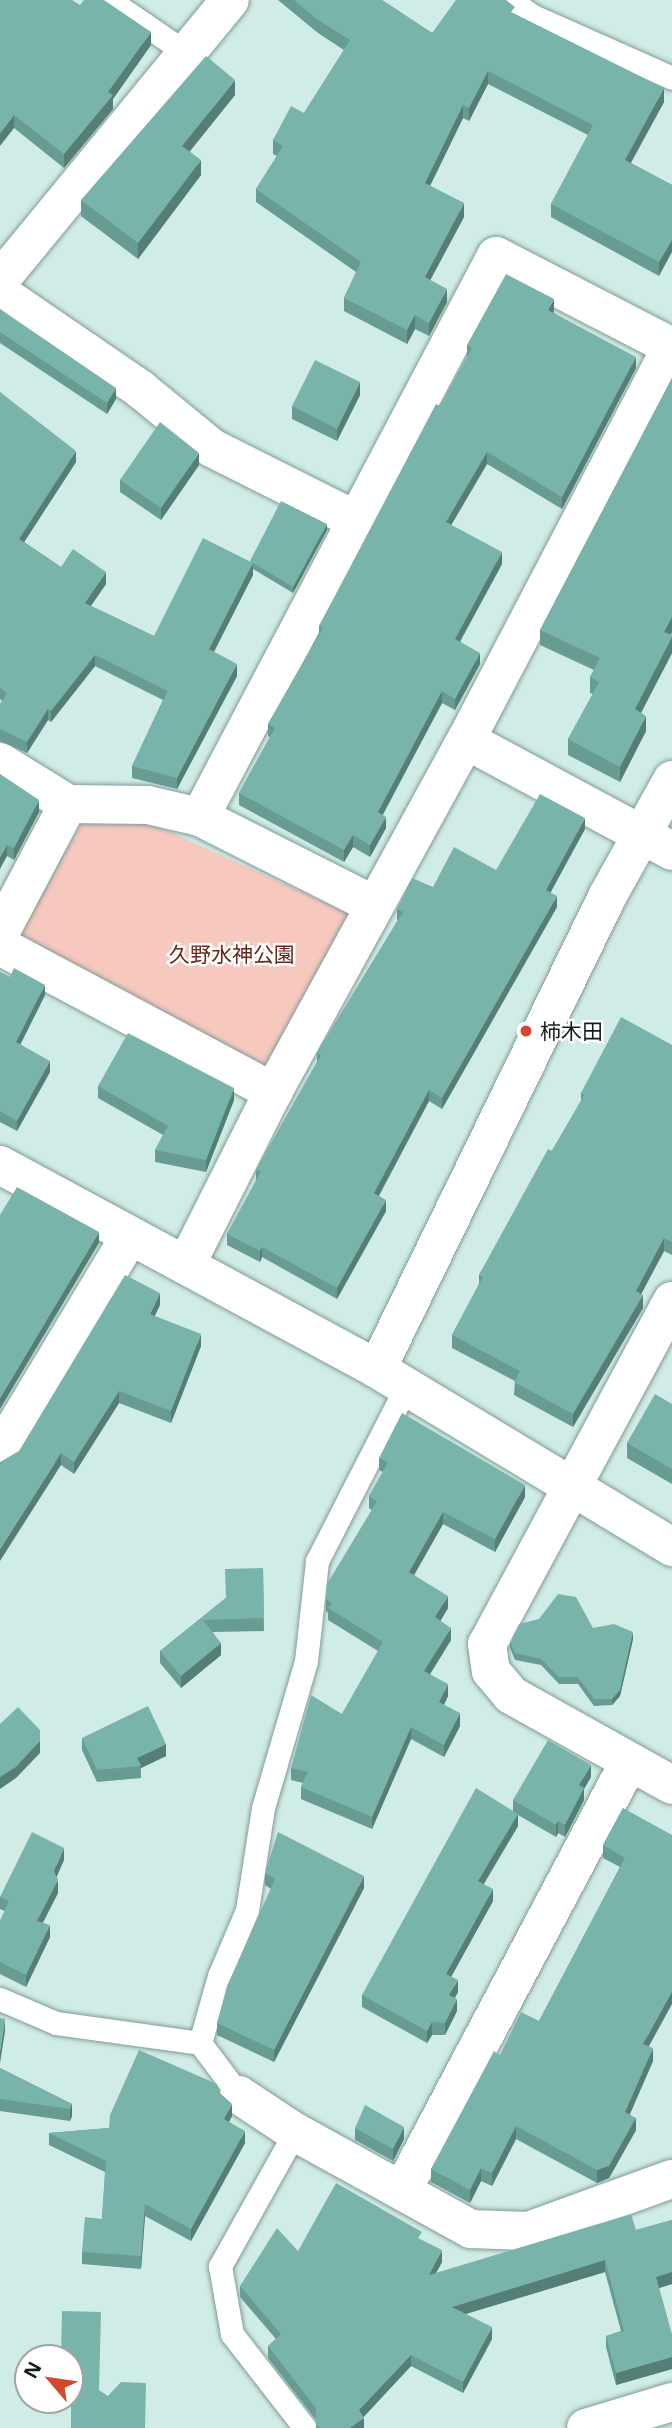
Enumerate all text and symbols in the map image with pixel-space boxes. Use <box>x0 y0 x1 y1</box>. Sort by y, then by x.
park label: 久野水神公園 <box>169 941 295 967</box>
place label: 柿木田 <box>540 1018 603 1044</box>
marker: 柿木田 <box>518 1023 534 1039</box>
north arrow <box>14 2344 84 2414</box>
text: N <box>17 2357 47 2383</box>

